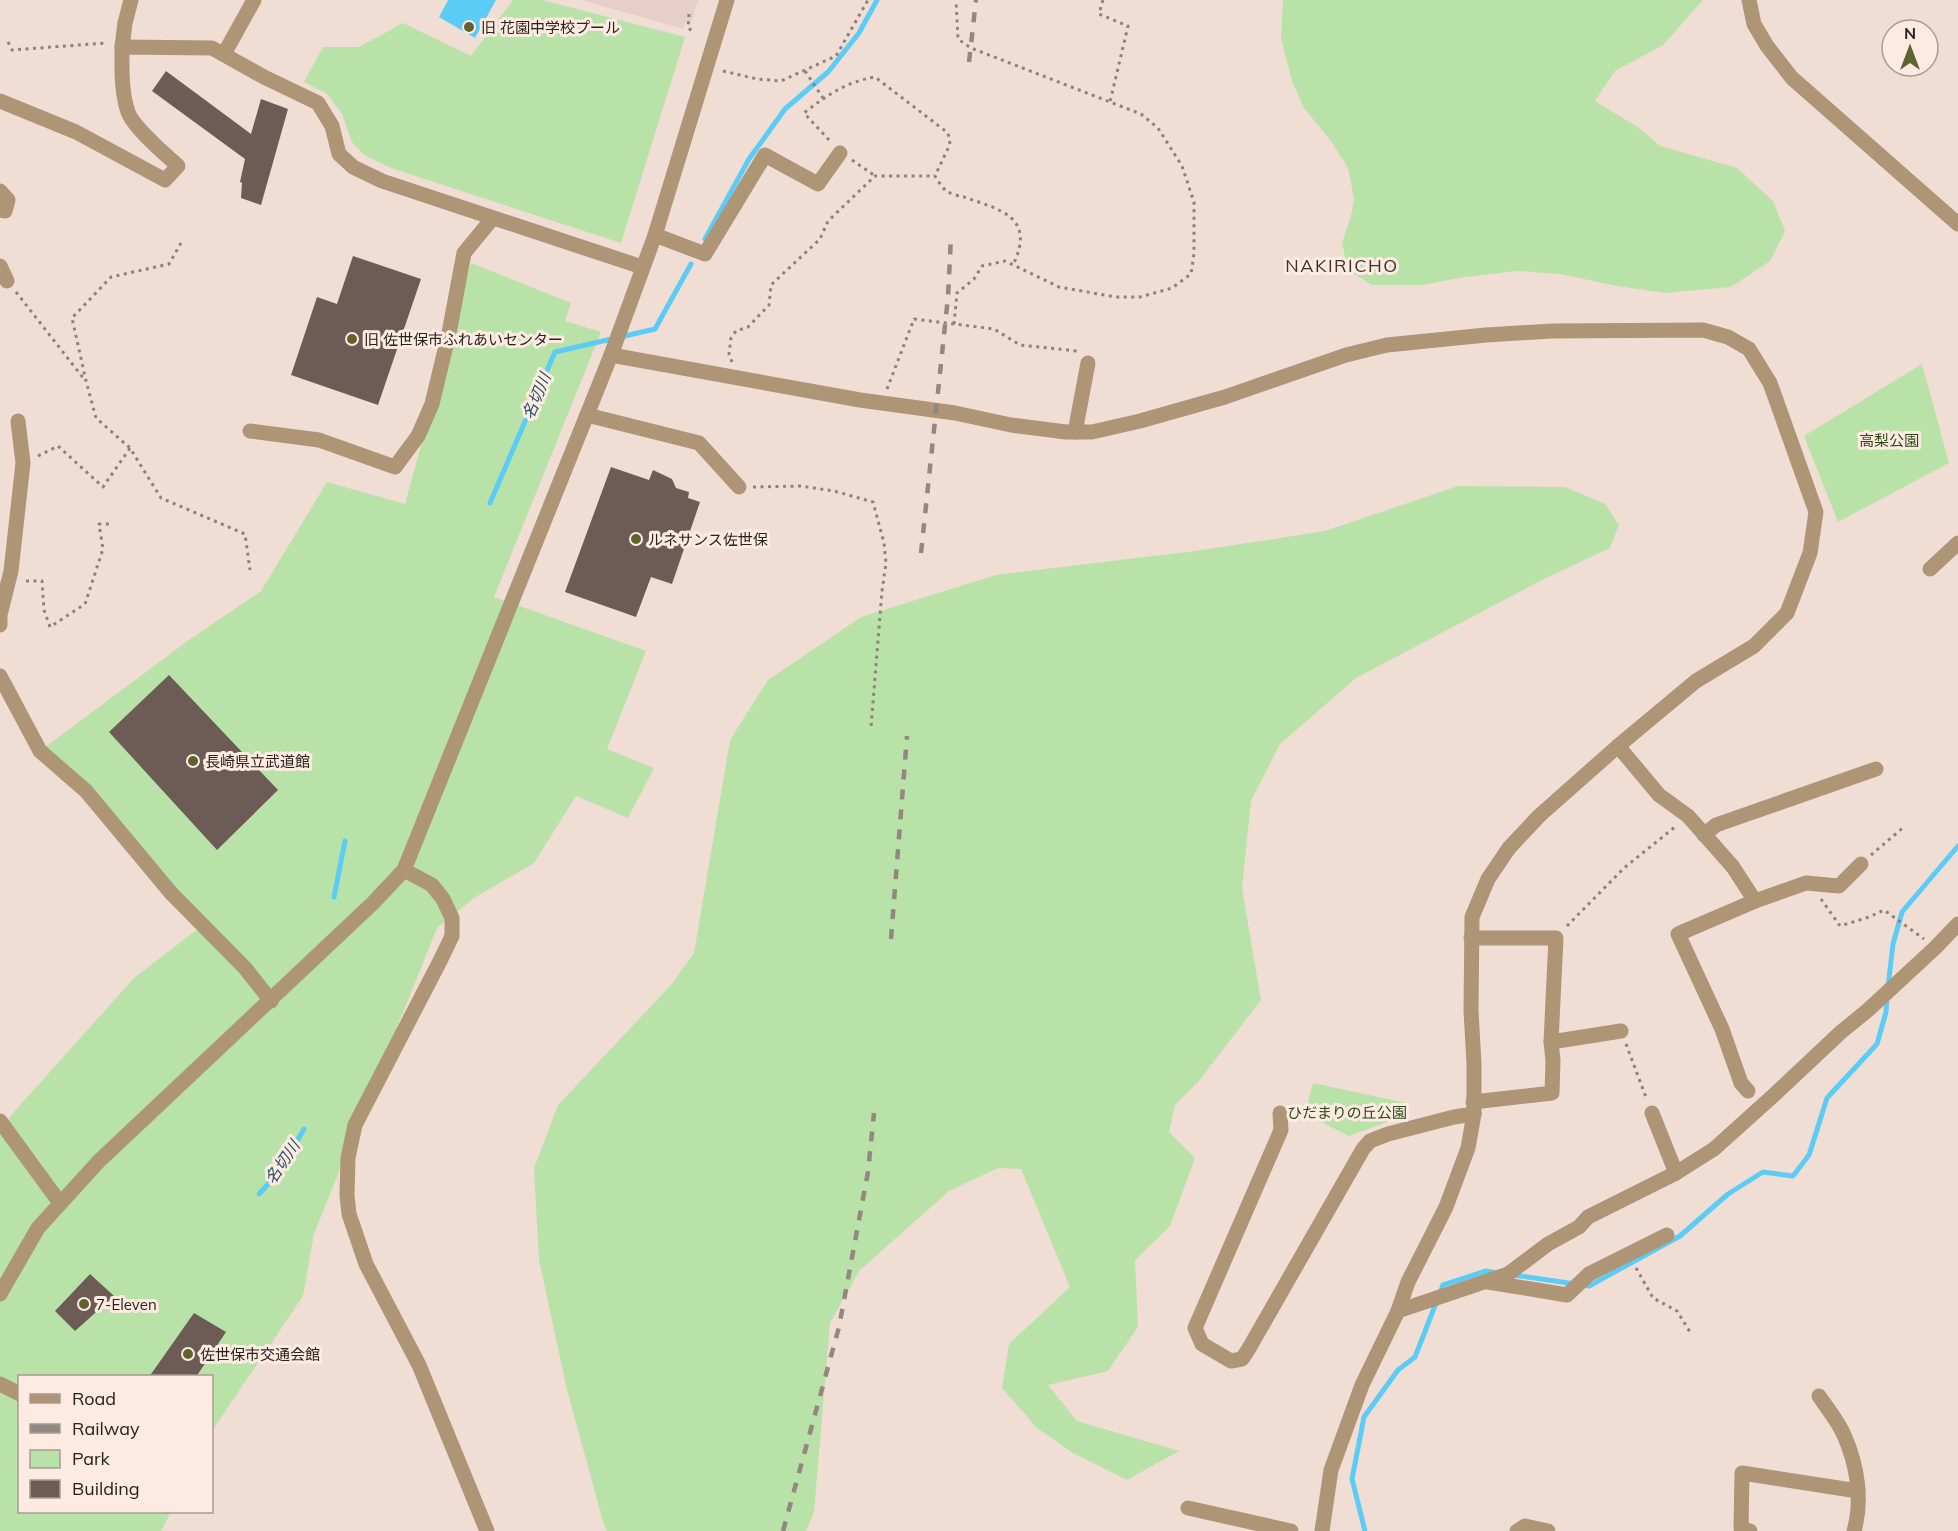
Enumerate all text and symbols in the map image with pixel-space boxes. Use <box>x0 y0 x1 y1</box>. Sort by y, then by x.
place label: 旧 花園中学校プール <box>481 18 620 37</box>
north arrow <box>1880 18 1940 78</box>
marker: 旧 花園中学校プール <box>462 20 476 34</box>
text: N <box>1904 23 1916 43</box>
district label: NAKIRICHO <box>1285 254 1399 277</box>
place label: 旧 佐世保市ふれあいセンター <box>364 330 563 349</box>
marker: 旧 佐世保市ふれあいセンター <box>345 332 359 346</box>
water label: 名切川 <box>517 368 555 422</box>
park label: 高梨公園 <box>1859 431 1919 450</box>
place label: ルネサンス佐世保 <box>648 530 768 549</box>
marker: ルネサンス佐世保 <box>629 532 643 546</box>
place label: 長崎県立武道館 <box>205 752 310 771</box>
marker: 長崎県立武道館 <box>186 754 200 768</box>
park label: ひだまりの丘公園 <box>1287 1103 1407 1122</box>
water label: 名切川 <box>260 1135 305 1187</box>
place label: 7-Eleven <box>96 1295 157 1314</box>
marker: 7-Eleven <box>77 1297 91 1311</box>
place label: 佐世保市交通会館 <box>200 1345 320 1364</box>
marker: 佐世保市交通会館 <box>181 1347 195 1361</box>
legend <box>18 1375 213 1513</box>
text: Road <box>72 1387 116 1410</box>
text: Railway <box>72 1417 140 1440</box>
text: Park <box>72 1447 111 1470</box>
text: Building <box>72 1477 140 1500</box>

